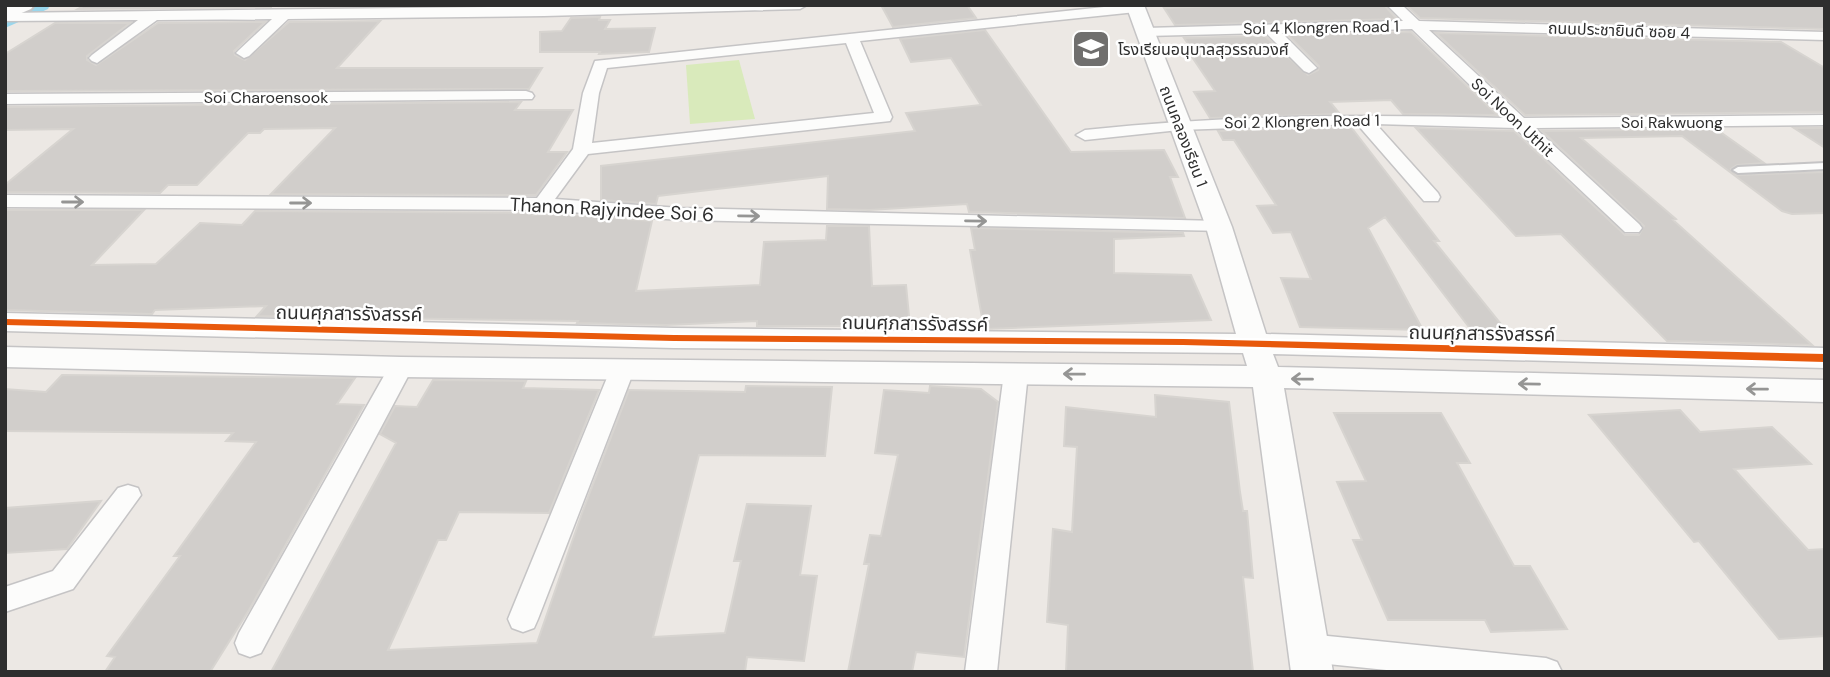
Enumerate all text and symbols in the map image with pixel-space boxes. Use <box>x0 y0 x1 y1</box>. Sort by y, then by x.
street label: Soi 4 Klongren Road 1 <box>1243 16 1399 39</box>
street label: ถนนประชายินดี ซอย 4 <box>1547 18 1691 43</box>
school or university icon: โรงเรียนอนุบาลสุวรรณวงศ์ <box>1070 28 1112 70</box>
place label: โรงเรียนอนุบาลสุวรรณวงศ์ <box>1118 39 1289 60</box>
street label: Soi Noon Uthit <box>1467 73 1559 161</box>
street label: ถนนคลองเรียน 1 <box>1155 83 1212 190</box>
street label: Soi Charoensook <box>204 87 328 108</box>
street label: Soi 2 Klongren Road 1 <box>1224 110 1380 133</box>
street label: Soi Rakwuong <box>1621 112 1723 133</box>
street label: Thanon Rajyindee Soi 6 <box>509 192 715 227</box>
one-way arrow <box>62 195 85 209</box>
one-way arrow <box>289 196 312 210</box>
one-way arrow <box>737 209 760 223</box>
one-way arrow <box>964 214 987 228</box>
street label: ถนนศุภสารรังสรรค์ <box>276 300 422 327</box>
street label: ถนนศุภสารรังสรรค์ <box>842 310 988 337</box>
street label: ถนนศุภสารรังสรรค์ <box>1409 320 1555 347</box>
one-way arrow <box>1063 367 1086 380</box>
one-way arrow <box>1290 372 1313 386</box>
one-way arrow <box>1518 378 1541 391</box>
one-way arrow <box>1745 383 1768 396</box>

